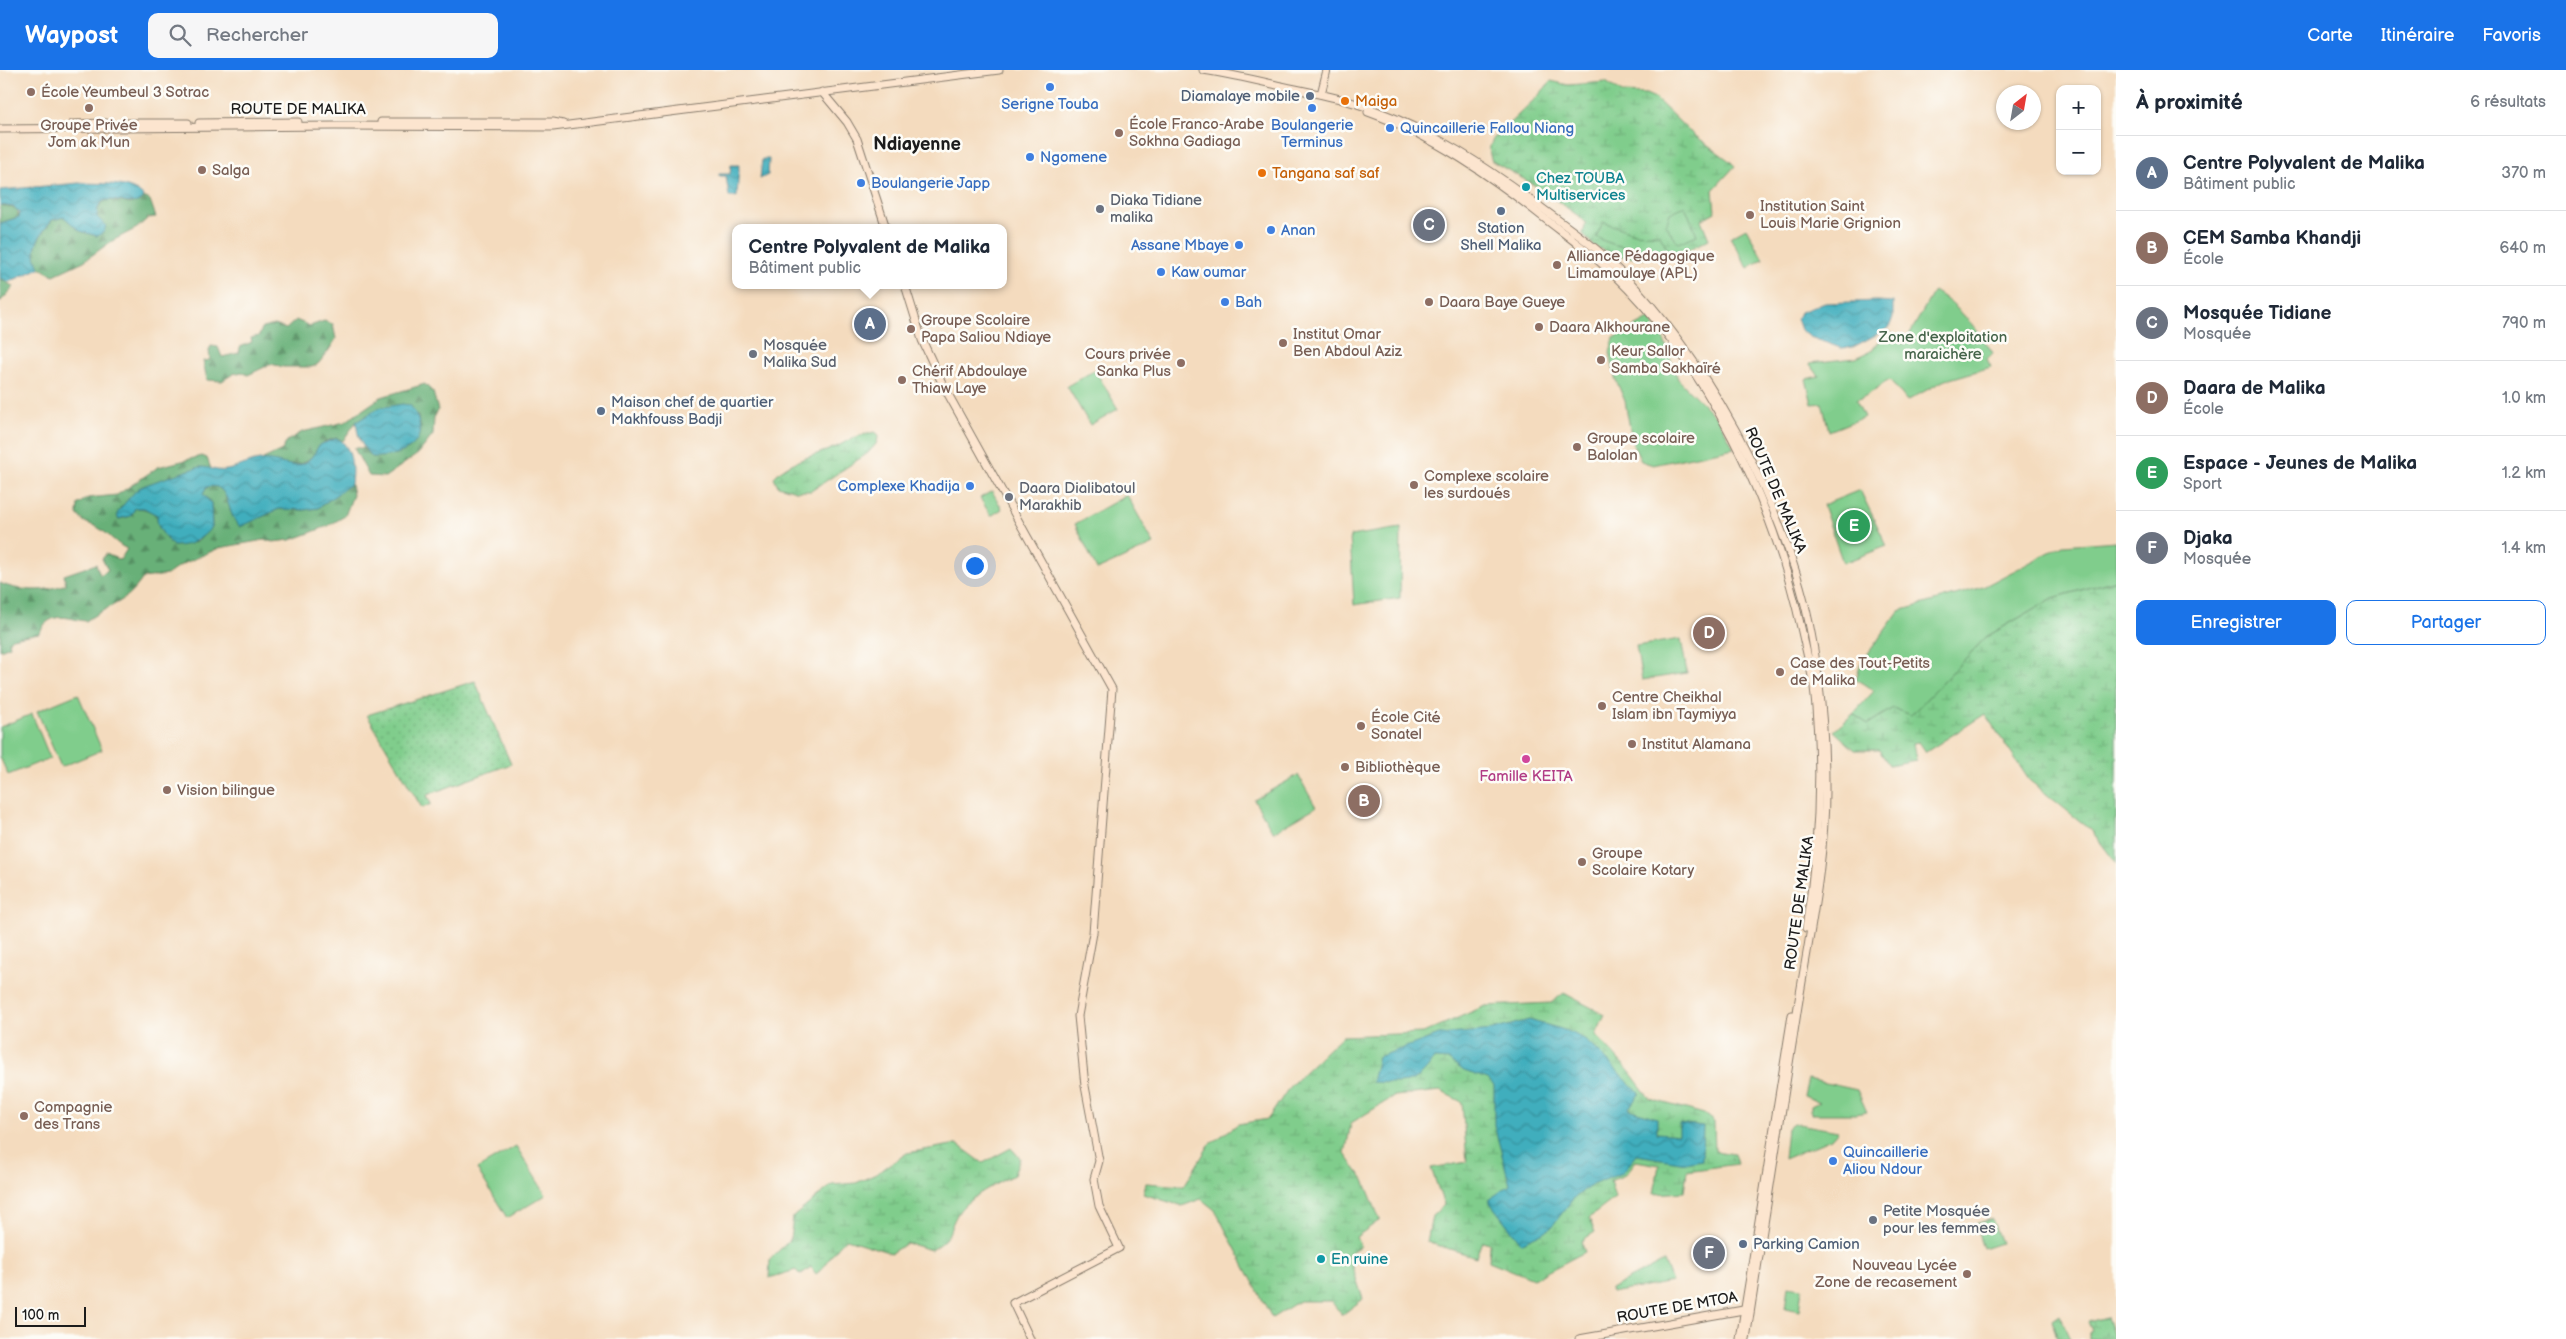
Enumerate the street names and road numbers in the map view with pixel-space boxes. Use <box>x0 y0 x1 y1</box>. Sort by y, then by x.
street label: ROUTE DE MALIKA <box>230 100 366 119</box>
street label: ROUTE DE MALIKA <box>1740 424 1811 557</box>
street label: ROUTE DE MALIKA <box>1781 834 1818 971</box>
street label: ROUTE DE MTOA <box>1615 1287 1740 1327</box>

